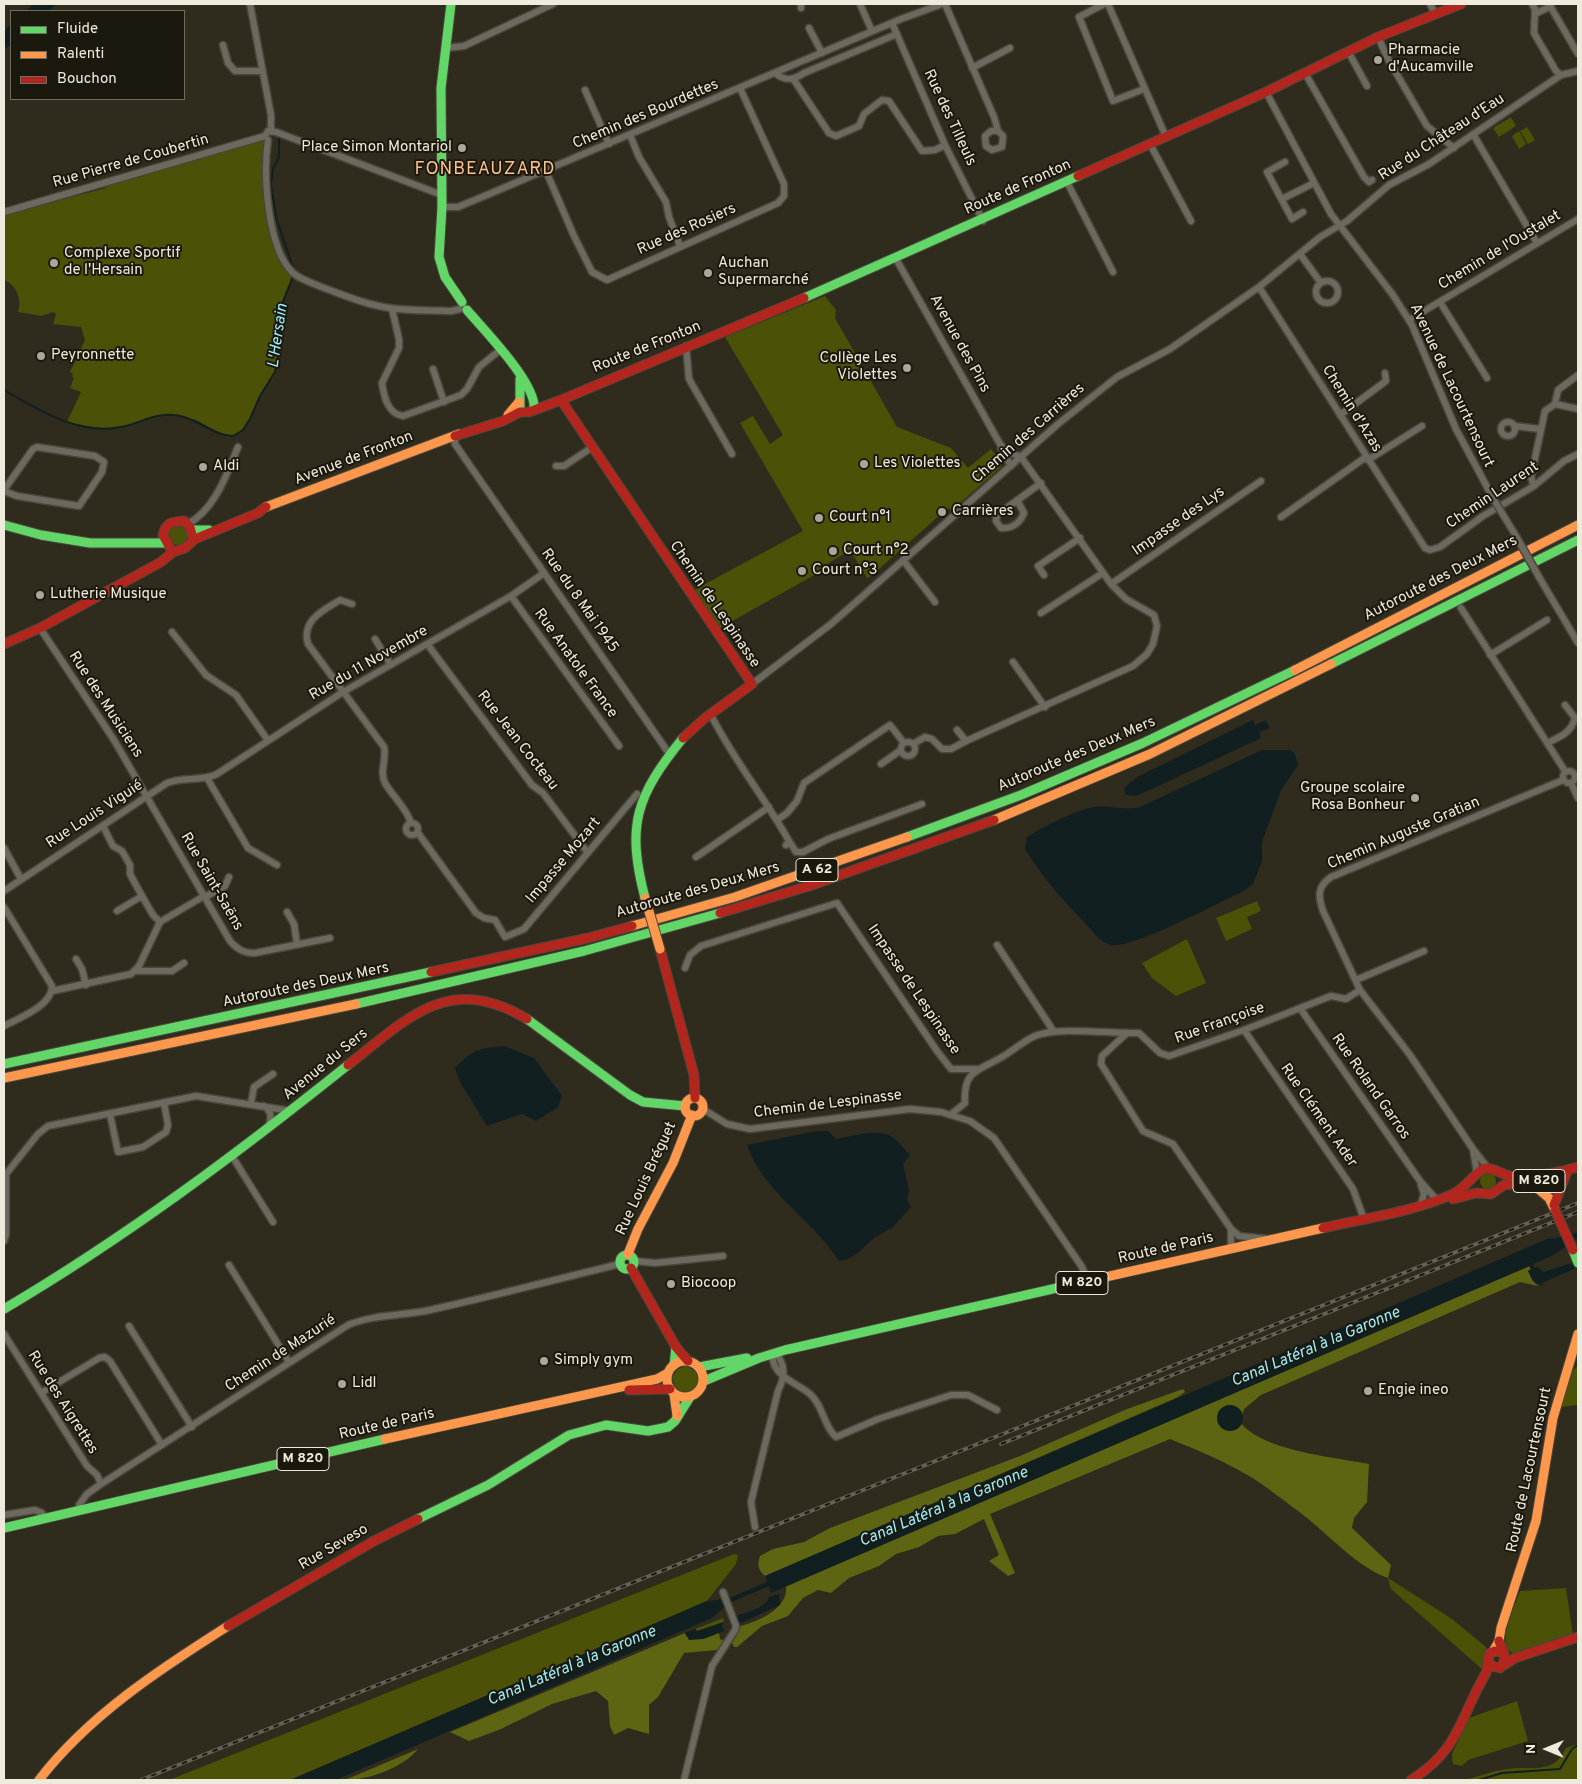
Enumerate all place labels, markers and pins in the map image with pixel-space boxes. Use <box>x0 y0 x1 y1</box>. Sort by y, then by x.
place label: Pharmacie d'Aucamville <box>1388 42 1474 77</box>
marker: Pharmacie d'Aucamville <box>1372 54 1384 66</box>
place label: Place Simon Montariol <box>301 139 452 157</box>
marker: Place Simon Montariol <box>456 142 468 154</box>
place label: Complexe Sportif de l'Hersain <box>64 245 180 280</box>
place label: Auchan Supermarché <box>718 255 809 290</box>
marker: Complexe Sportif de l'Hersain <box>48 257 60 269</box>
marker: Auchan Supermarché <box>702 267 714 279</box>
place label: Peyronnette <box>51 347 134 365</box>
marker: Peyronnette <box>35 350 47 362</box>
place label: Collège Les Violettes <box>820 350 897 385</box>
marker: Collège Les Violettes <box>901 362 913 374</box>
place label: Les Violettes <box>874 455 961 473</box>
place label: Aldi <box>213 458 239 476</box>
marker: Les Violettes <box>858 458 870 470</box>
marker: Aldi <box>197 461 209 473</box>
place label: Carrières <box>952 503 1014 521</box>
marker: Carrières <box>936 506 948 518</box>
place label: Court n°1 <box>829 509 891 527</box>
marker: Court n°1 <box>813 512 825 524</box>
place label: Court n°2 <box>843 542 909 560</box>
marker: Court n°2 <box>827 545 839 557</box>
place label: Court n°3 <box>812 562 878 580</box>
marker: Court n°3 <box>796 565 808 577</box>
place label: Lutherie Musique <box>50 586 166 604</box>
marker: Lutherie Musique <box>34 589 46 601</box>
place label: Groupe scolaire Rosa Bonheur <box>1300 780 1405 815</box>
marker: Groupe scolaire Rosa Bonheur <box>1409 792 1421 804</box>
place label: Biocoop <box>681 1275 736 1293</box>
marker: Biocoop <box>665 1278 677 1290</box>
place label: Simply gym <box>554 1352 633 1370</box>
marker: Simply gym <box>538 1355 550 1367</box>
place label: Lidl <box>352 1375 377 1393</box>
marker: Lidl <box>336 1378 348 1390</box>
place label: Engie ineo <box>1378 1382 1449 1400</box>
marker: Engie ineo <box>1362 1385 1374 1397</box>

